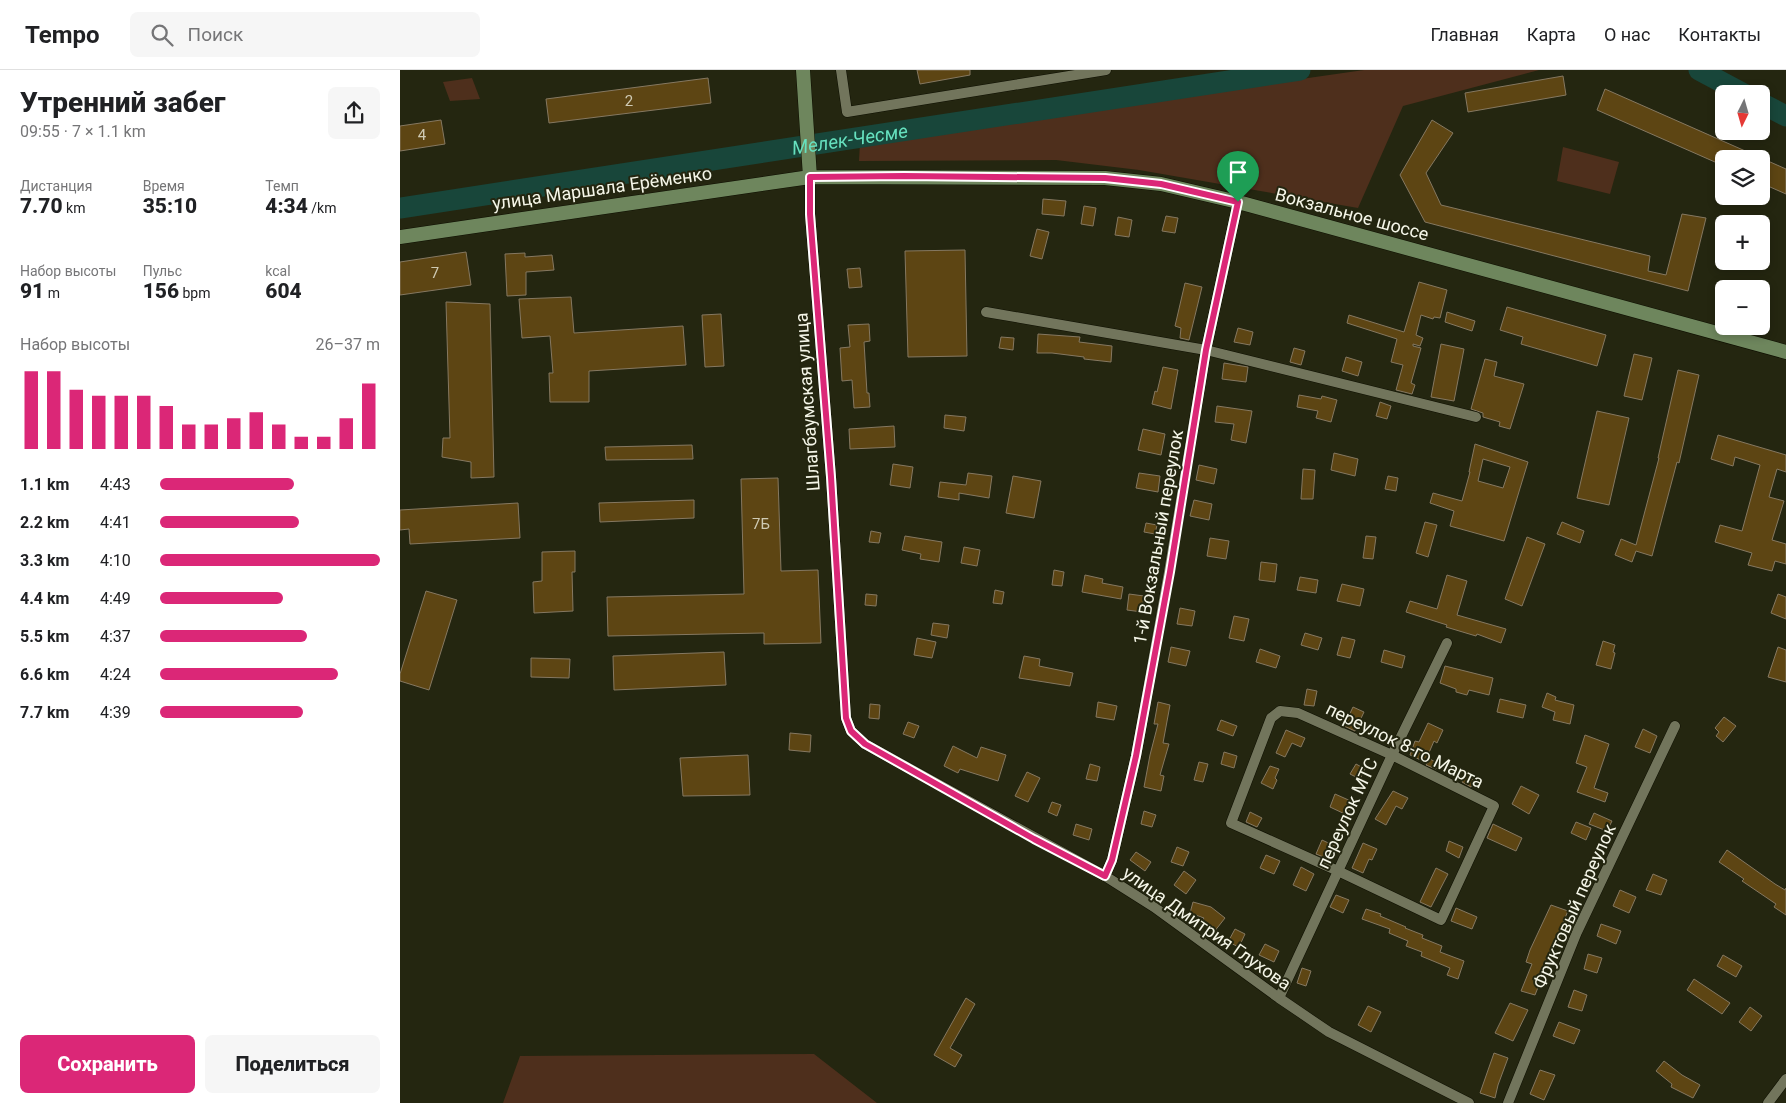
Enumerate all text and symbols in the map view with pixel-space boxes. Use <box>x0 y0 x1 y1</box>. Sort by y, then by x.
search box <box>130 12 480 57</box>
text: Tempo <box>25 21 100 49</box>
icon: search <box>148 21 176 49</box>
text: Поиск <box>188 23 243 46</box>
text: Главная <box>1430 24 1499 45</box>
text: Карта <box>1527 24 1576 45</box>
text: О нас <box>1604 24 1650 45</box>
text: Контакты <box>1678 24 1761 45</box>
north arrow <box>1715 85 1770 140</box>
map controls <box>1715 85 1770 335</box>
text: Утренний забег <box>20 86 226 119</box>
button: share <box>328 87 380 139</box>
house number: 2 <box>625 92 633 110</box>
water label: Мелек-Чесме <box>790 119 909 159</box>
text: 09:55 · 7 × 1.1 km <box>20 122 146 141</box>
house number: 4 <box>418 126 427 144</box>
button: layers <box>1715 150 1770 205</box>
pin <box>1217 151 1259 202</box>
icon: arrive <box>1224 158 1252 186</box>
street label: улица Маршала Ерёменко <box>491 162 713 214</box>
text: Дистанция <box>20 178 92 194</box>
text: Время <box>143 178 185 194</box>
text: Темп <box>265 178 299 194</box>
street label: Вокзальное шоссе <box>1273 183 1431 245</box>
text: 7.70 <box>20 194 63 218</box>
text: 35:10 <box>143 194 197 218</box>
text: 4:34 <box>265 194 308 218</box>
text: km <box>63 200 85 216</box>
text: /km <box>308 200 336 216</box>
button: + <box>1715 215 1770 270</box>
text: Набор высоты <box>20 263 116 279</box>
text: Пульс <box>143 263 182 279</box>
text: kcal <box>265 263 291 279</box>
house number: 7 <box>431 264 439 282</box>
text: 91 <box>20 279 44 303</box>
text: 156 <box>143 279 179 303</box>
text: 604 <box>265 279 302 303</box>
button: − <box>1715 280 1770 335</box>
text: m <box>44 285 60 301</box>
text: bpm <box>179 285 210 301</box>
street label: Шлагбаумская улица <box>790 312 824 492</box>
text: Набор высоты <box>20 335 130 354</box>
text: 26–37 m <box>316 335 380 354</box>
street label: 1-й Вокзальный переулок <box>1129 428 1187 646</box>
text: 1.1 km <box>20 475 69 494</box>
text: 4:43 <box>100 475 131 494</box>
text: 2.2 km <box>20 513 69 532</box>
text: 4:41 <box>100 513 131 532</box>
house number: 7Б <box>752 515 770 533</box>
text: 3.3 km <box>20 551 69 570</box>
text: 4:10 <box>100 551 131 570</box>
text: 4.4 km <box>20 589 69 608</box>
text: 4:49 <box>100 589 131 608</box>
text: 5.5 km <box>20 627 69 646</box>
text: 4:37 <box>100 627 131 646</box>
text: 6.6 km <box>20 665 69 684</box>
text: 4:24 <box>100 665 131 684</box>
street label: переулок 8-го Марта <box>1323 698 1487 792</box>
text: 7.7 km <box>20 703 69 722</box>
text: 4:39 <box>100 703 131 722</box>
street label: переулок МТС <box>1312 754 1382 872</box>
street label: Фруктовый переулок <box>1528 820 1620 992</box>
street label: улица Дмитрия Глухова <box>1119 862 1295 994</box>
button: Сохранить <box>20 1035 195 1093</box>
button: Поделиться <box>205 1035 380 1093</box>

